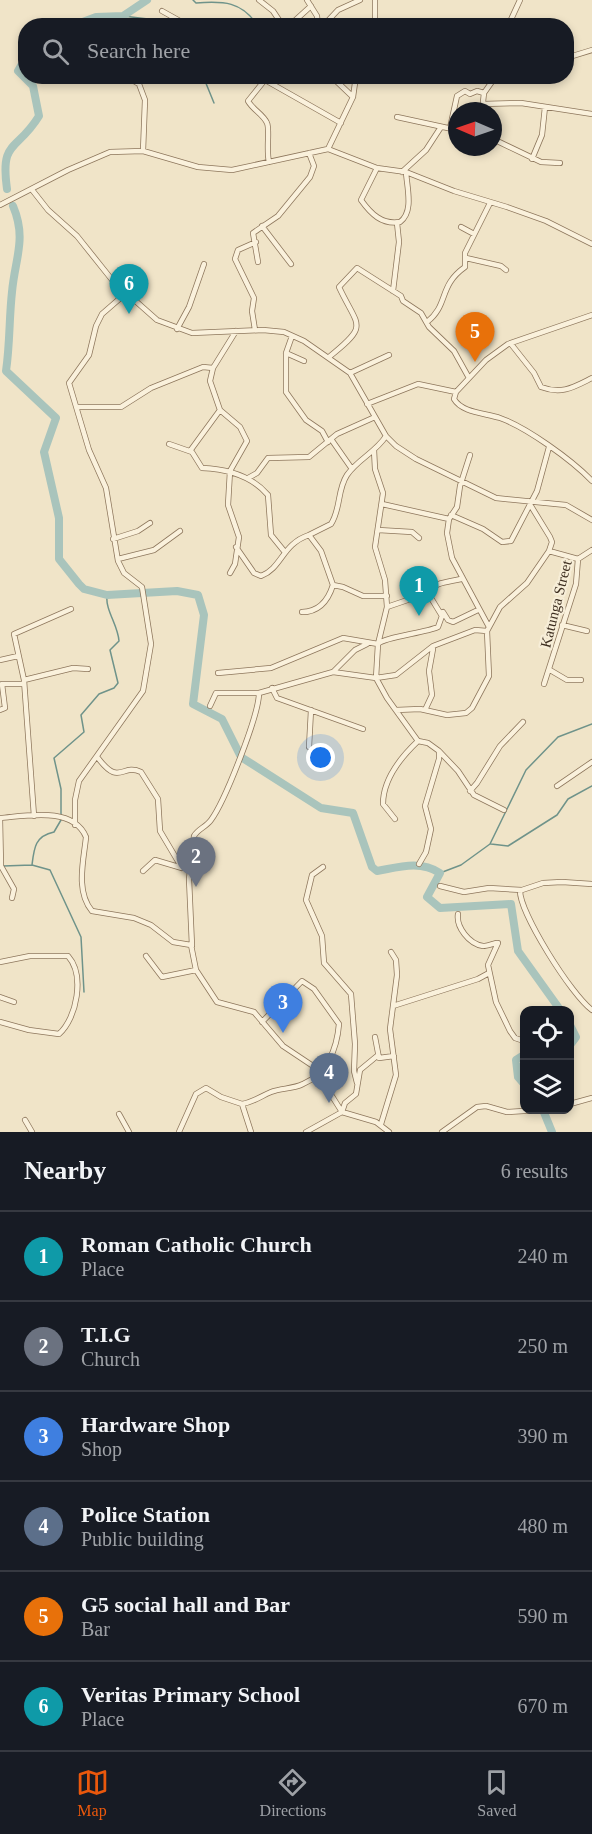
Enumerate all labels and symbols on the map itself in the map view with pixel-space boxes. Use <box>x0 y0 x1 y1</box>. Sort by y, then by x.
north arrow <box>448 102 502 156</box>
pin: 6 <box>110 264 148 314</box>
pin: 5 <box>456 312 494 362</box>
street label: Katunga Street <box>537 558 575 649</box>
pin: 1 <box>400 566 438 616</box>
your location <box>306 743 335 772</box>
pin: 2 <box>176 838 216 887</box>
pin: 3 <box>264 984 302 1033</box>
pin: 4 <box>310 1054 348 1103</box>

